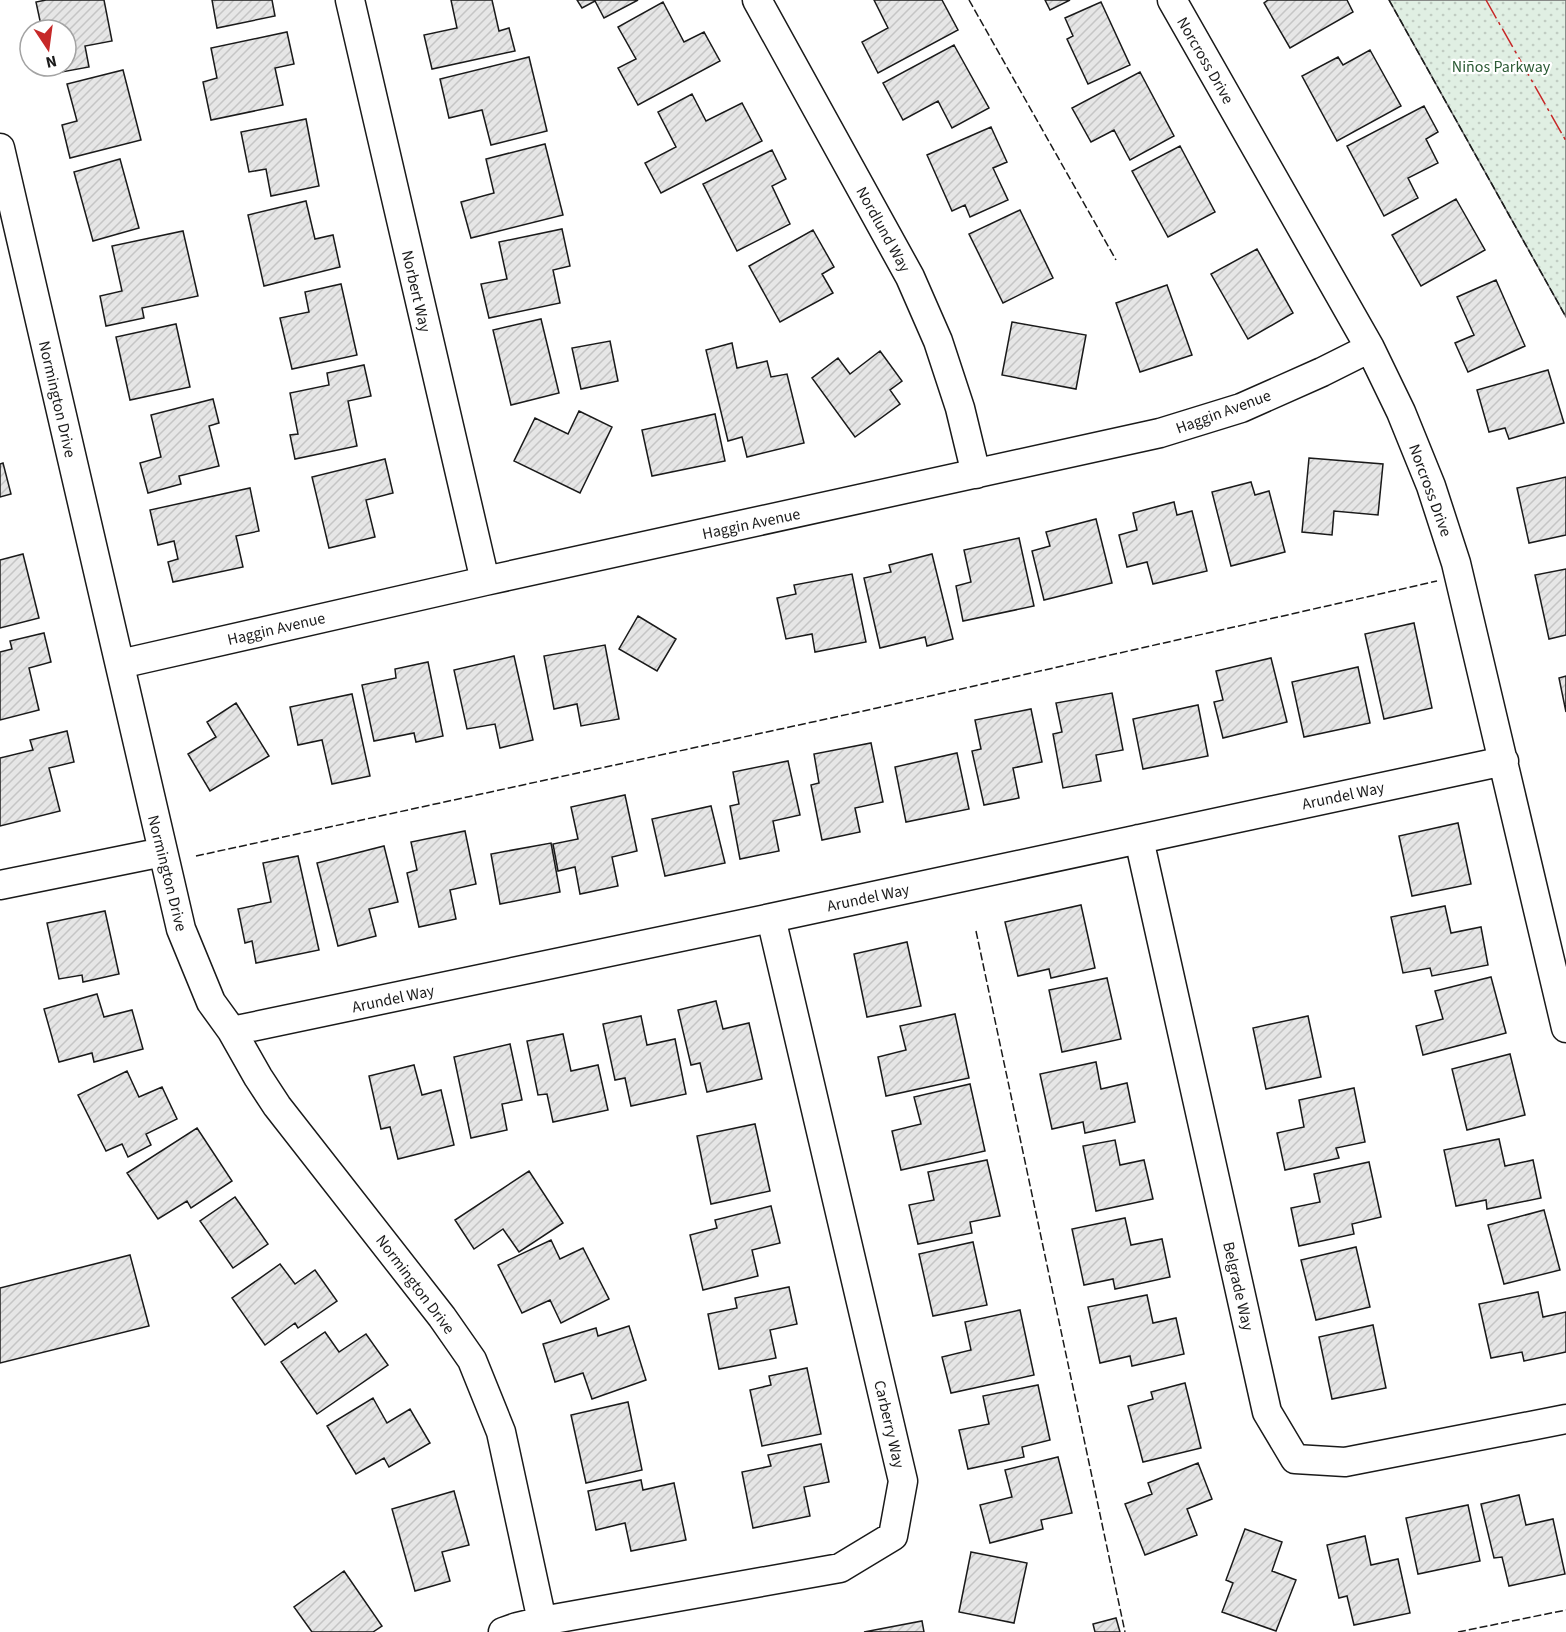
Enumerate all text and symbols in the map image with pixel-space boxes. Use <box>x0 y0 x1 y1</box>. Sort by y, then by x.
street label: Norcross Drive <box>1171 13 1239 108</box>
north arrow <box>18 18 78 78</box>
text: N <box>43 50 59 74</box>
park label: Niños Parkway <box>1452 56 1551 78</box>
street label: Nordlund Way <box>851 183 916 277</box>
street label: Norbert Way <box>396 248 436 335</box>
street label: Normington Drive <box>33 339 81 460</box>
street label: Haggin Avenue <box>1173 385 1274 439</box>
street label: Norcross Drive <box>1403 441 1457 540</box>
street label: Haggin Avenue <box>700 503 802 545</box>
street label: Haggin Avenue <box>225 607 327 651</box>
street label: Arundel Way <box>1300 776 1387 815</box>
street label: Normington Drive <box>142 813 192 934</box>
street label: Arundel Way <box>825 878 912 917</box>
street label: Arundel Way <box>350 979 437 1018</box>
street label: Normington Drive <box>371 1230 460 1339</box>
street label: Belgrade Way <box>1217 1240 1259 1333</box>
street label: Carberry Way <box>868 1378 910 1471</box>

